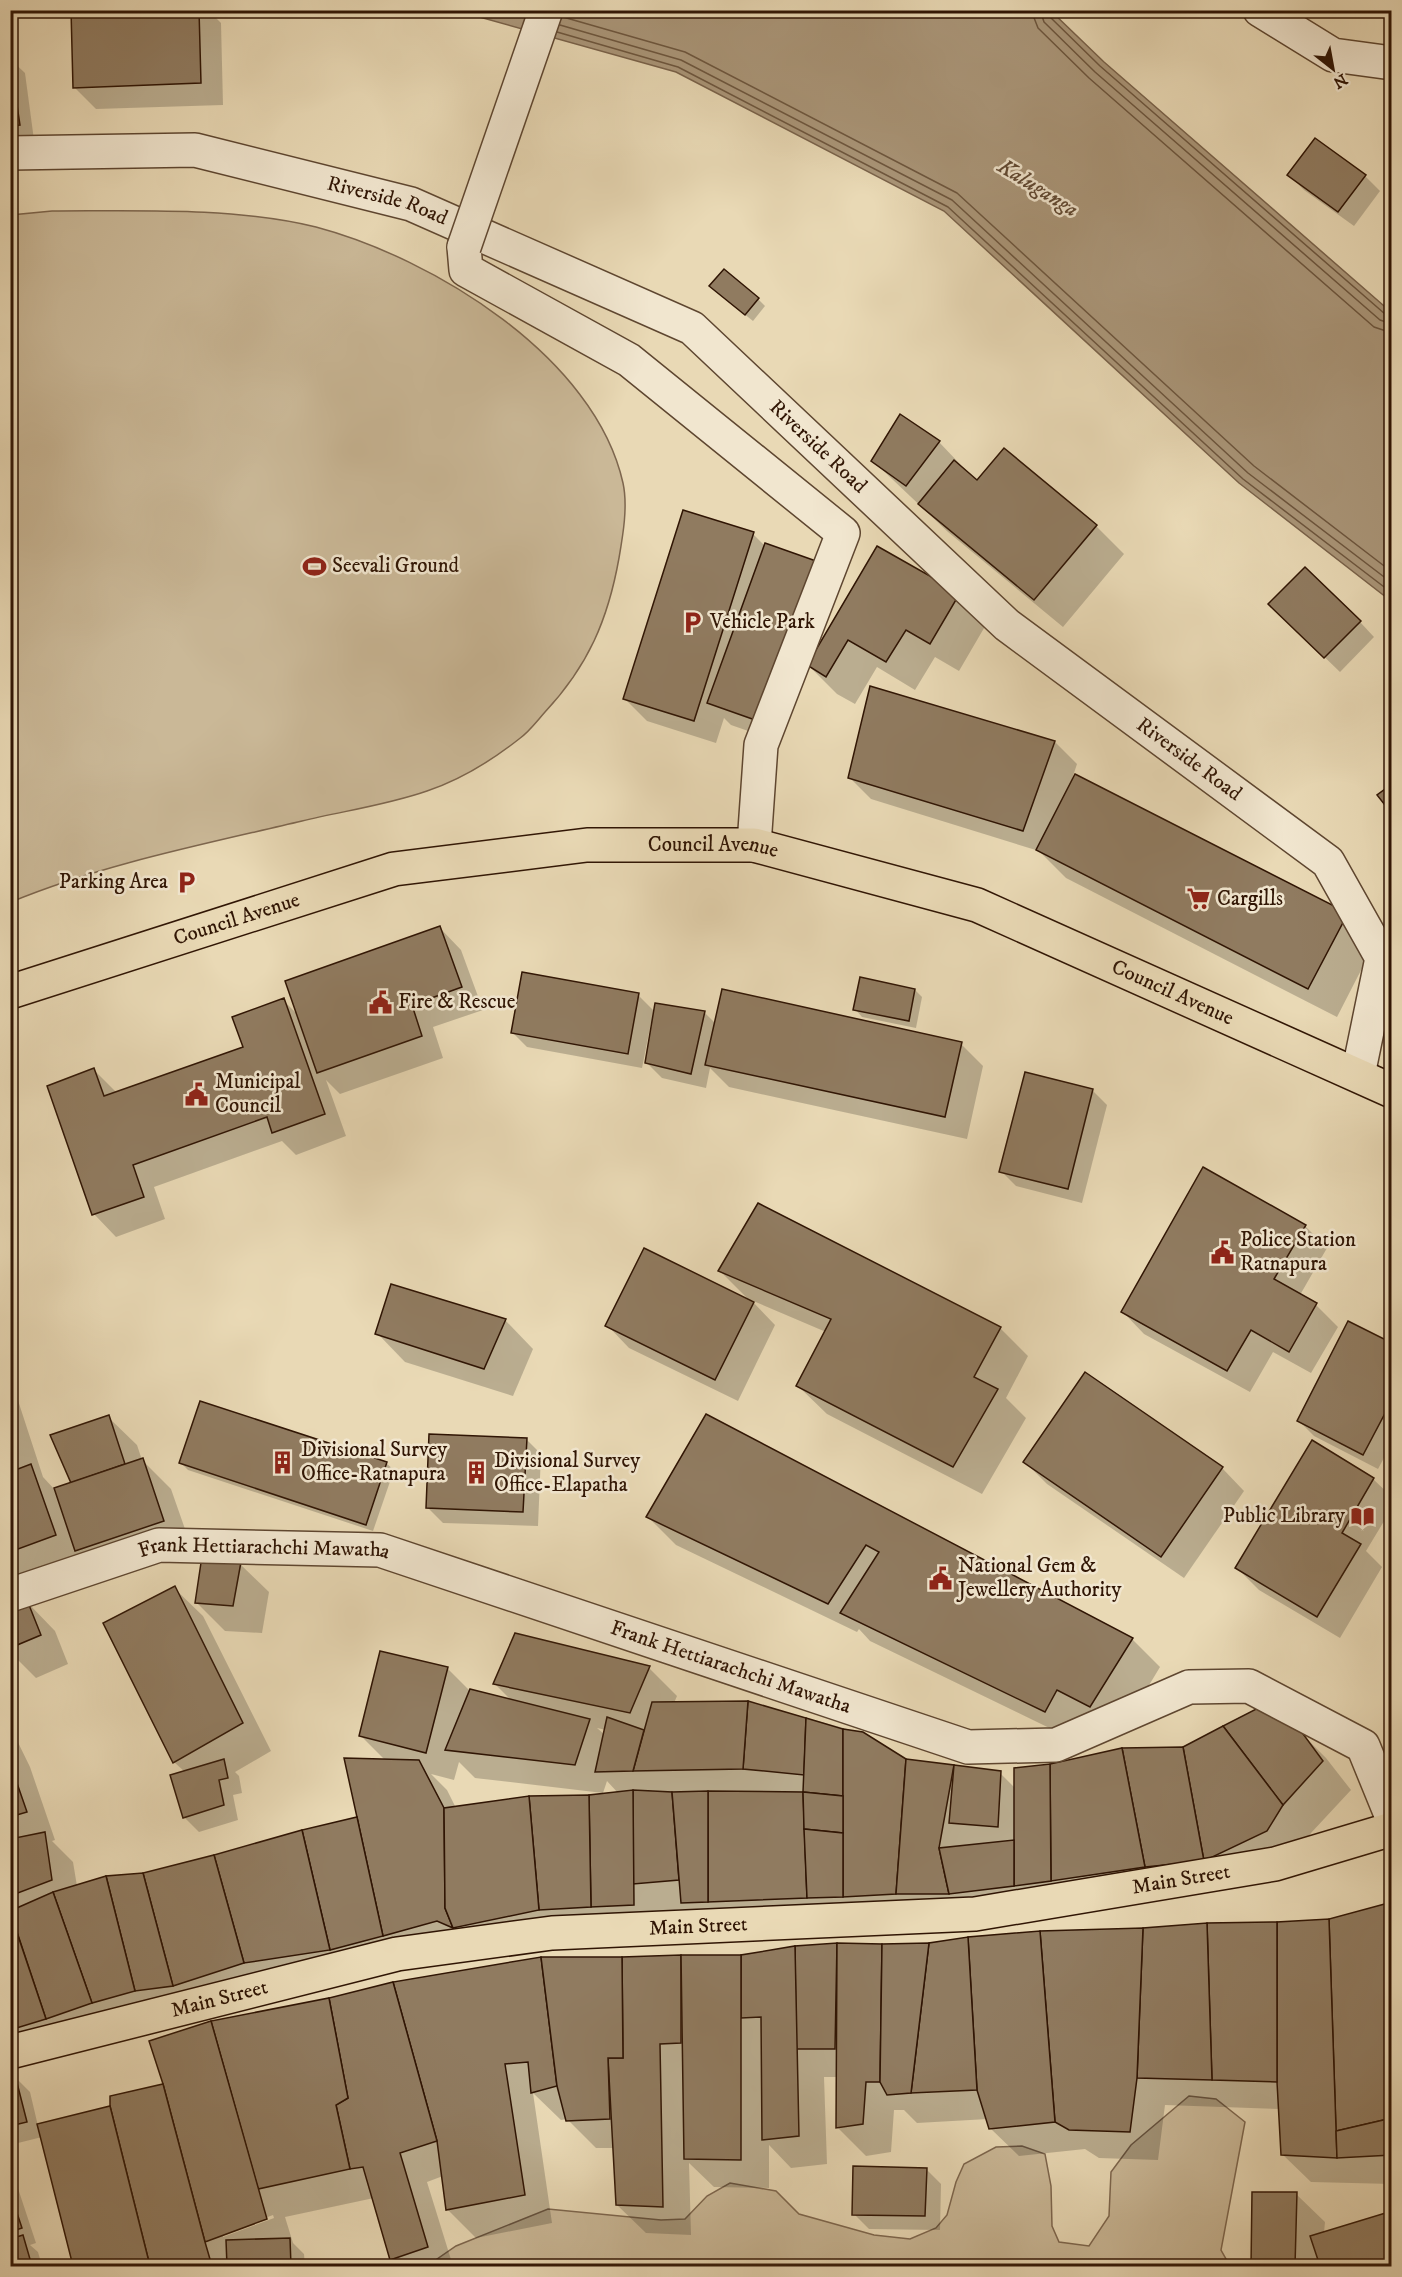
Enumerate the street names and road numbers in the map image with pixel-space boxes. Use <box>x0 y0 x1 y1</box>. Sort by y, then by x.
street label: Riverside Road <box>324 171 452 232</box>
street label: Riverside Road <box>764 395 873 499</box>
street label: Riverside Road <box>1131 712 1247 807</box>
street label: Council Avenue <box>648 831 782 864</box>
street label: Council Avenue <box>170 887 303 952</box>
street label: Council Avenue <box>1107 954 1238 1031</box>
street label: Frank Hettiarachchi Mawatha <box>135 1532 394 1565</box>
street label: Frank Hettiarachchi Mawatha <box>607 1615 854 1720</box>
street label: Main Street <box>1130 1859 1232 1901</box>
street label: Main Street <box>648 1911 748 1942</box>
street label: Main Street <box>168 1974 271 2024</box>

